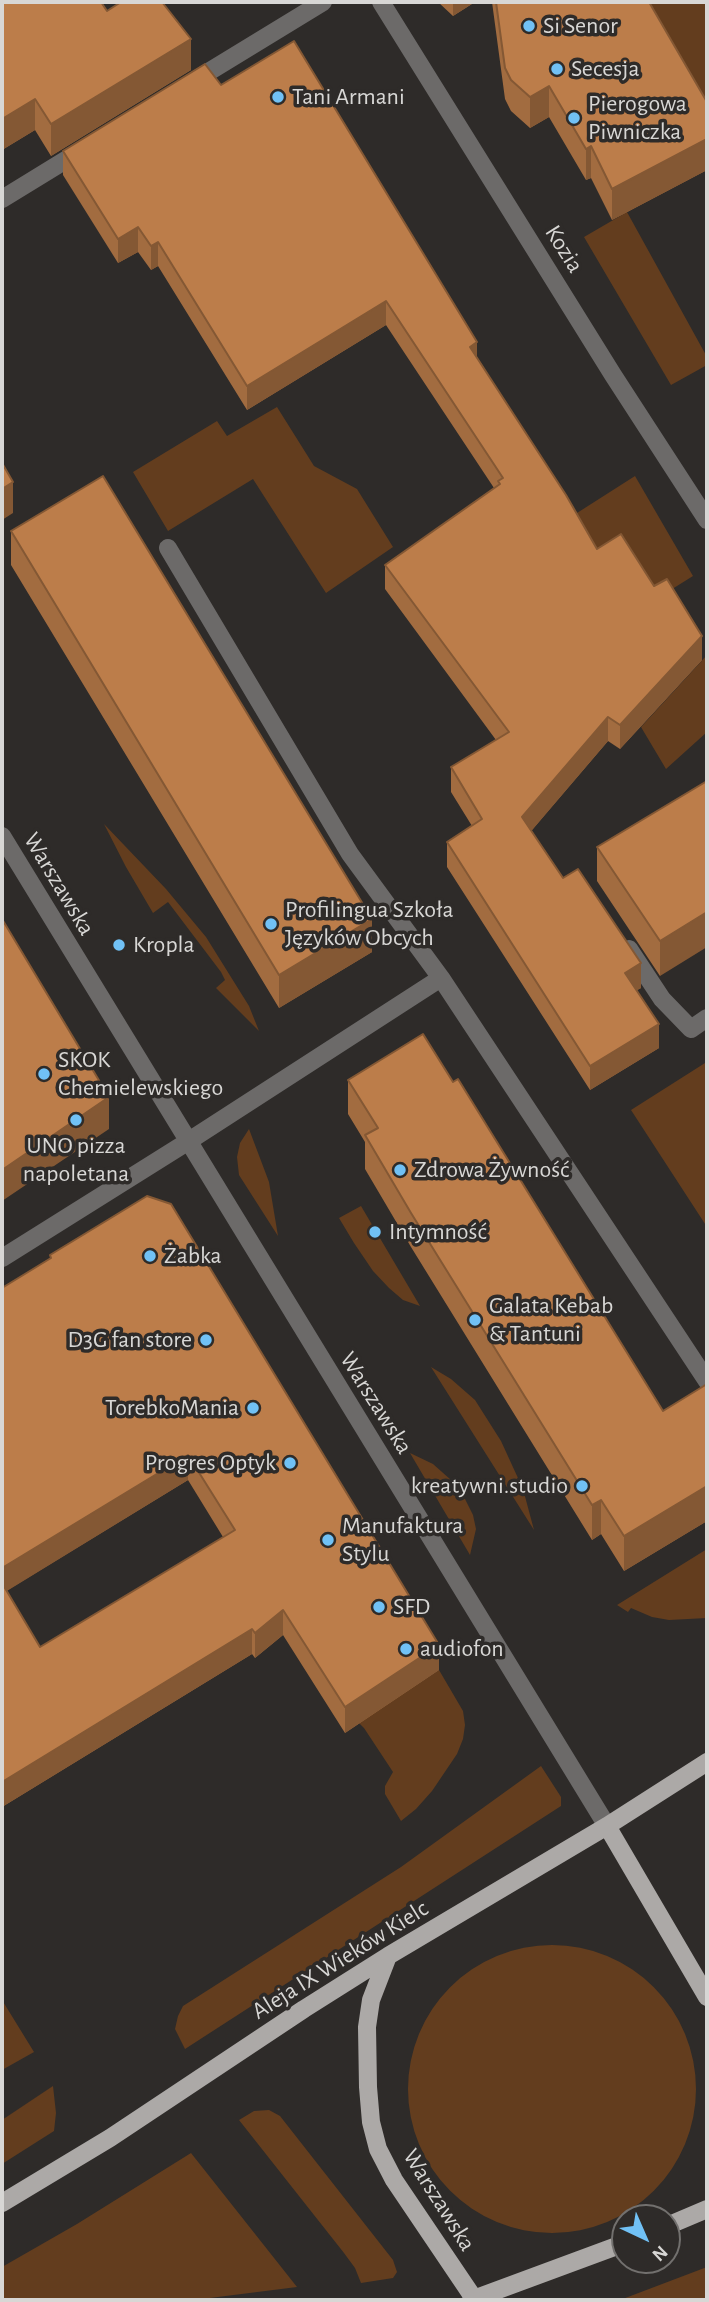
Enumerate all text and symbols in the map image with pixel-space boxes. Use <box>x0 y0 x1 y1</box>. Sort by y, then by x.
place label: Si Senor <box>543 12 618 40</box>
marker: Si Senor <box>521 18 537 34</box>
place label: Secesja <box>571 55 640 83</box>
marker: Secesja <box>549 61 565 77</box>
place label: Tani Armani <box>292 83 405 111</box>
marker: Tani Armani <box>270 89 286 105</box>
place label: Pierogowa Piwniczka <box>588 90 687 146</box>
marker: Pierogowa Piwniczka <box>566 110 582 126</box>
street label: Kozia <box>538 220 590 278</box>
street label: Warszawska <box>17 827 101 941</box>
place label: Profilingua Szkoła Języków Obcych <box>285 896 453 952</box>
marker: Profilingua Szkoła Języków Obcych <box>263 916 279 932</box>
place label: Kropla <box>133 931 195 959</box>
marker: Kropla <box>111 937 127 953</box>
place label: SKOK Chemielewskiego <box>58 1046 223 1102</box>
marker: SKOK Chemielewskiego <box>36 1066 52 1082</box>
marker: UNO pizza napoletana <box>68 1112 84 1128</box>
place label: UNO pizza napoletana <box>23 1132 129 1188</box>
place label: Zdrowa Żywność <box>414 1156 569 1184</box>
marker: Zdrowa Żywność <box>392 1162 408 1178</box>
place label: Intymność <box>389 1218 487 1246</box>
marker: Intymność <box>367 1224 383 1240</box>
place label: Żabka <box>164 1242 222 1270</box>
marker: Żabka <box>142 1248 158 1264</box>
place label: Galata Kebab & Tantuni <box>489 1292 613 1348</box>
marker: Galata Kebab & Tantuni <box>467 1312 483 1328</box>
place label: D3G fan store <box>67 1326 192 1354</box>
marker: D3G fan store <box>198 1332 214 1348</box>
street label: Warszawska <box>333 1347 419 1459</box>
place label: TorebkoMania <box>105 1394 239 1422</box>
marker: TorebkoMania <box>245 1400 261 1416</box>
place label: Progres Optyk <box>145 1449 276 1477</box>
marker: Progres Optyk <box>282 1455 298 1471</box>
place label: kreatywni.studio <box>411 1472 568 1500</box>
marker: kreatywni.studio <box>574 1478 590 1494</box>
place label: Manufaktura Stylu <box>342 1512 463 1568</box>
marker: Manufaktura Stylu <box>320 1532 336 1548</box>
place label: SFD <box>393 1593 430 1621</box>
marker: SFD <box>371 1599 387 1615</box>
place label: audiofon <box>420 1635 504 1663</box>
marker: audiofon <box>398 1641 414 1657</box>
street label: Aleja IX Wieków Kielc <box>246 1894 434 2026</box>
street label: Warszawska <box>396 2144 482 2256</box>
north arrow <box>611 2204 681 2274</box>
text: N <box>648 2242 671 2264</box>

